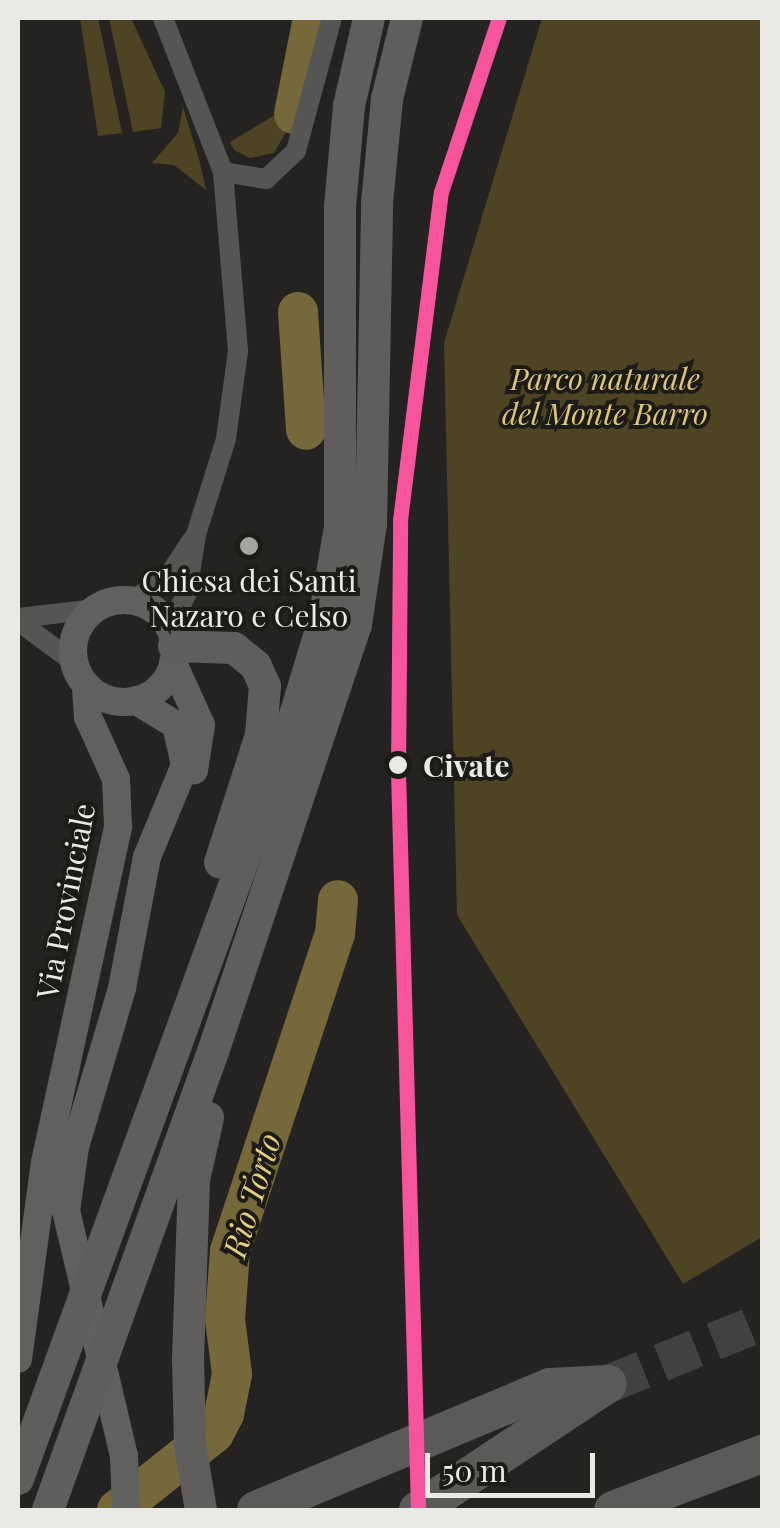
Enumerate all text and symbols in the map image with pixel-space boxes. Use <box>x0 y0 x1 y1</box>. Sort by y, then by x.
park label: Parco naturale del Monte Barro <box>501 360 709 430</box>
marker: Chiesa dei Santi Nazaro e Celso <box>238 535 260 557</box>
place label: Chiesa dei Santi Nazaro e Celso <box>141 562 357 632</box>
place label: Civate <box>423 747 510 783</box>
marker: Civate <box>382 749 414 781</box>
street label: Via Provinciale <box>28 800 102 1002</box>
water label: Rio Torto <box>214 1128 288 1262</box>
scale bar <box>430 1433 600 1495</box>
text: 50 m <box>442 1450 507 1490</box>

